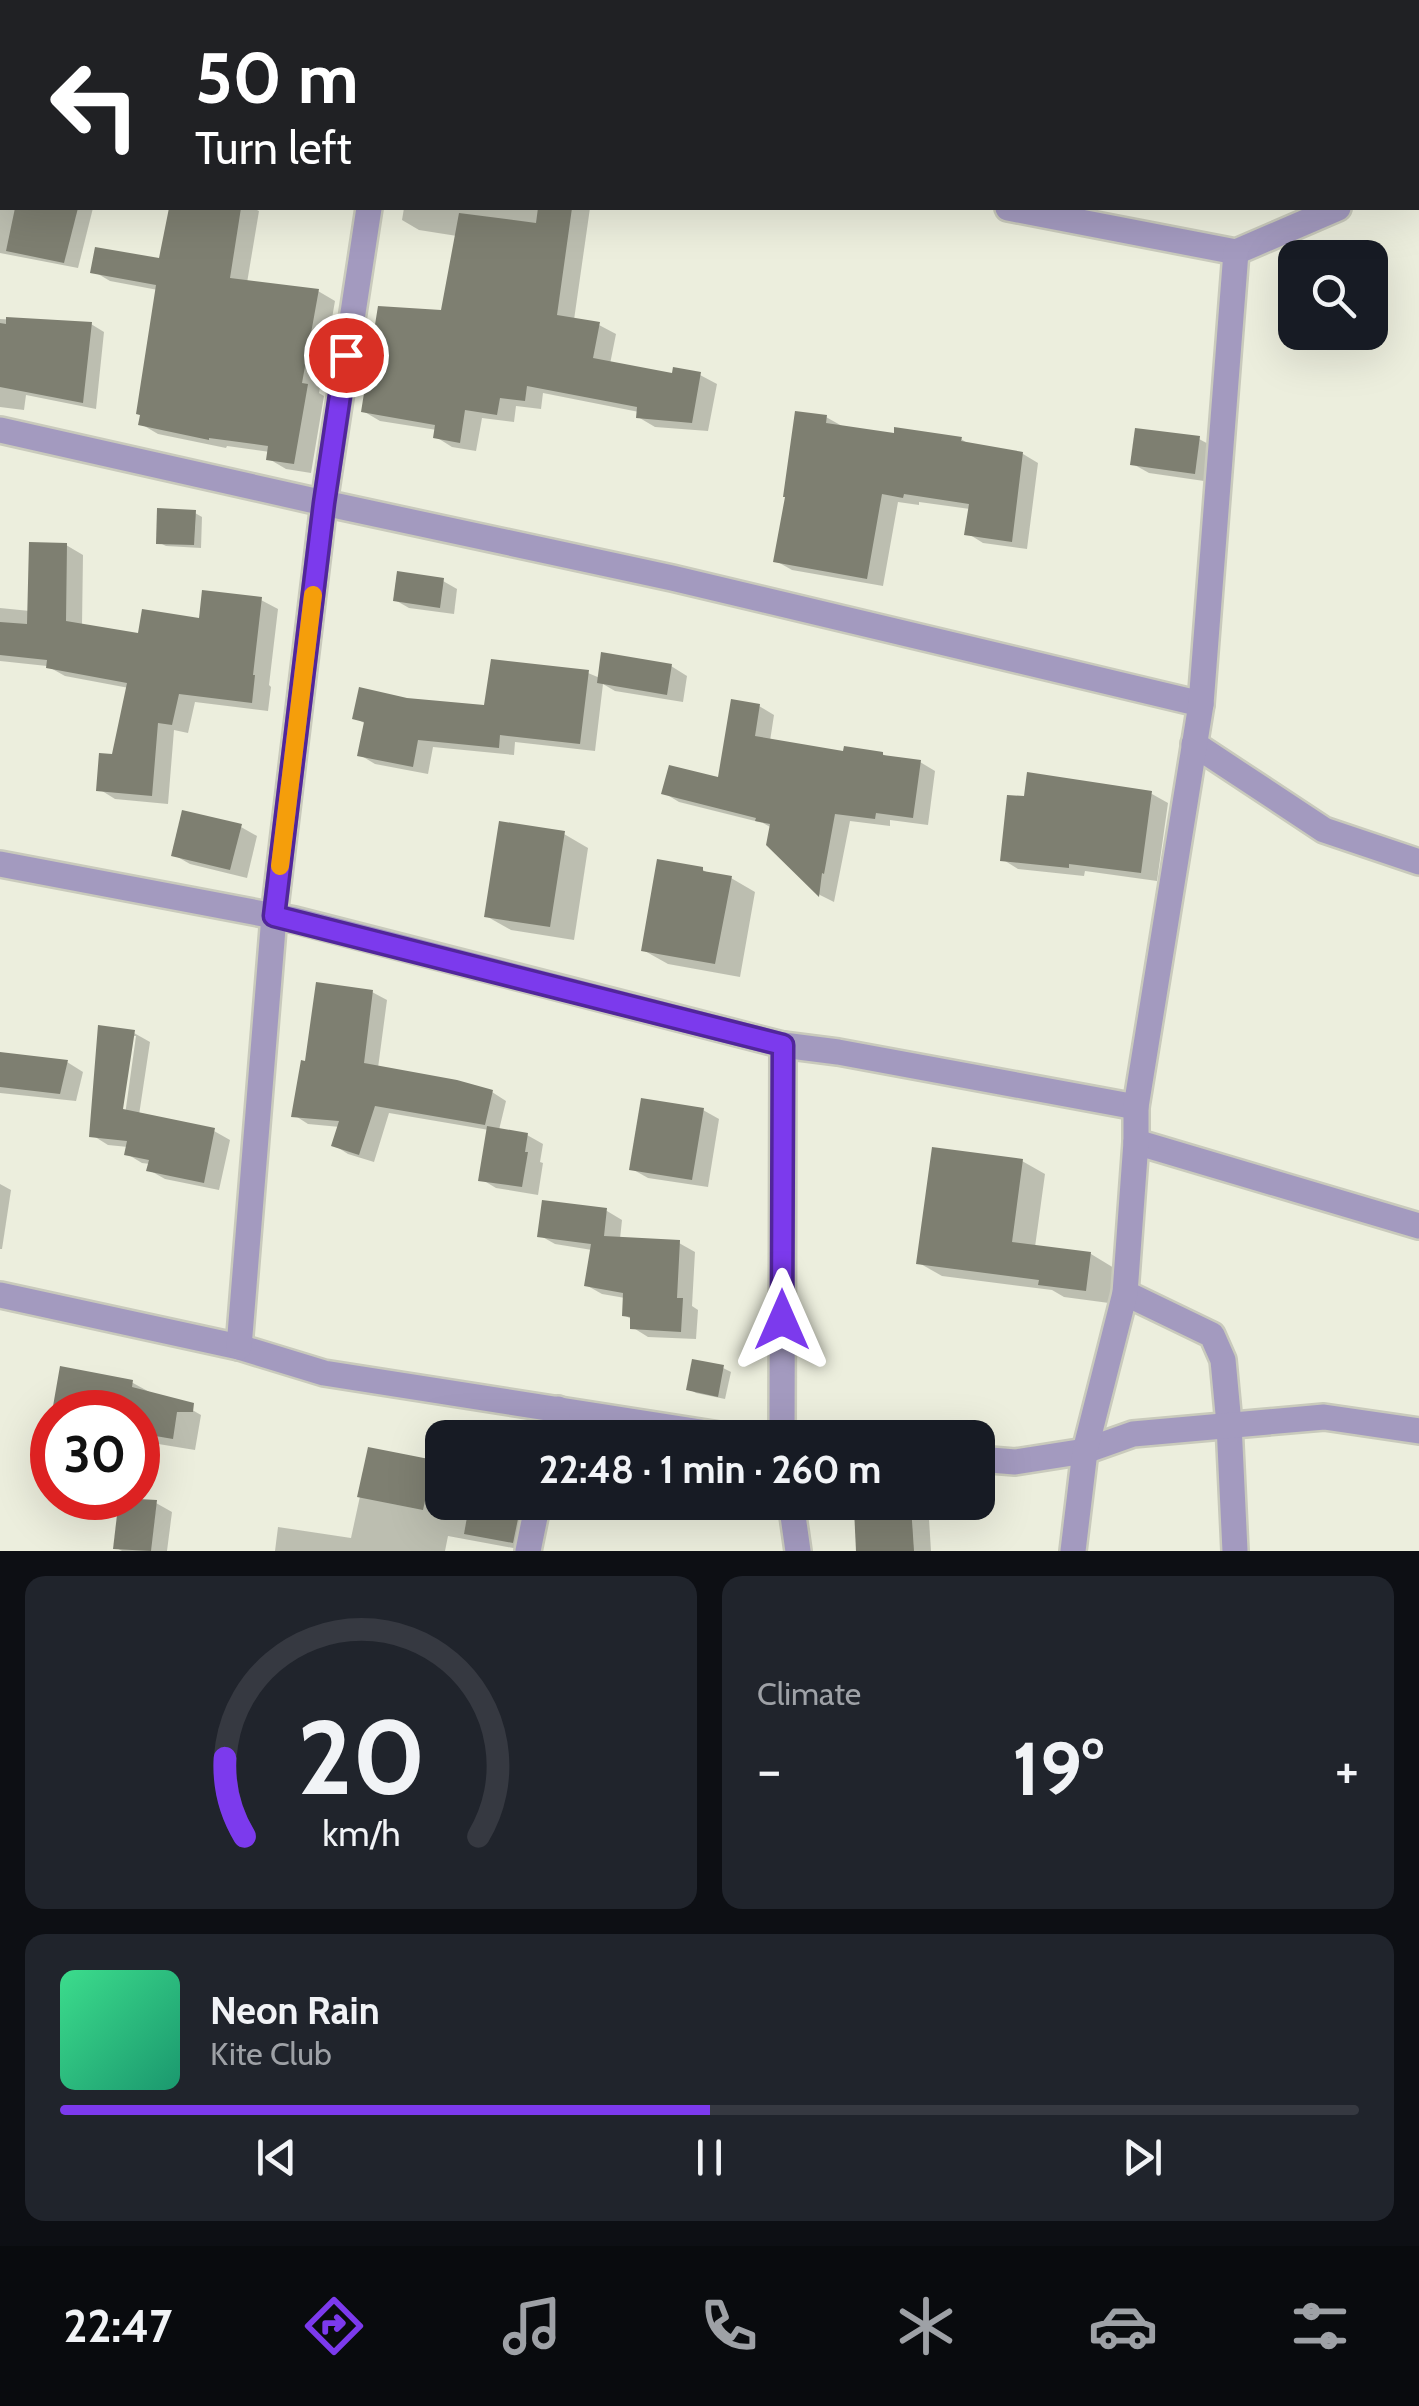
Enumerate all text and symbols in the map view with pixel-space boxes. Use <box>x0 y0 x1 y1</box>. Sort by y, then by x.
text: 50 m <box>195 35 359 121</box>
icon: left <box>30 40 160 170</box>
text: Turn left <box>195 121 352 175</box>
map controls <box>1278 240 1388 350</box>
button: search <box>1278 240 1388 350</box>
pin <box>304 313 389 398</box>
icon: arrive <box>319 328 374 383</box>
position arrow <box>730 1268 834 1372</box>
speed limit sign: 30 <box>30 1390 160 1520</box>
text: 22:48 · 1 min · 260 m <box>539 1446 881 1493</box>
text: Climate <box>757 1674 861 1713</box>
text: 20 <box>297 1694 425 1820</box>
text: 19° <box>1012 1723 1104 1814</box>
text: − <box>757 1736 781 1803</box>
text: + <box>1335 1736 1359 1803</box>
text: km/h <box>322 1812 400 1855</box>
text: Neon Rain <box>210 1987 380 2034</box>
text: Kite Club <box>210 2034 332 2073</box>
icon: previous <box>249 2130 304 2185</box>
icon: pause <box>682 2130 737 2185</box>
icon: next <box>1115 2130 1170 2185</box>
icon: directions <box>299 2291 369 2361</box>
icon: music <box>497 2291 567 2361</box>
icon: phone <box>694 2291 764 2361</box>
icon: climate <box>891 2291 961 2361</box>
icon: car <box>1088 2291 1158 2361</box>
icon: filters <box>1285 2291 1355 2361</box>
text: 22:47 <box>64 2299 172 2353</box>

